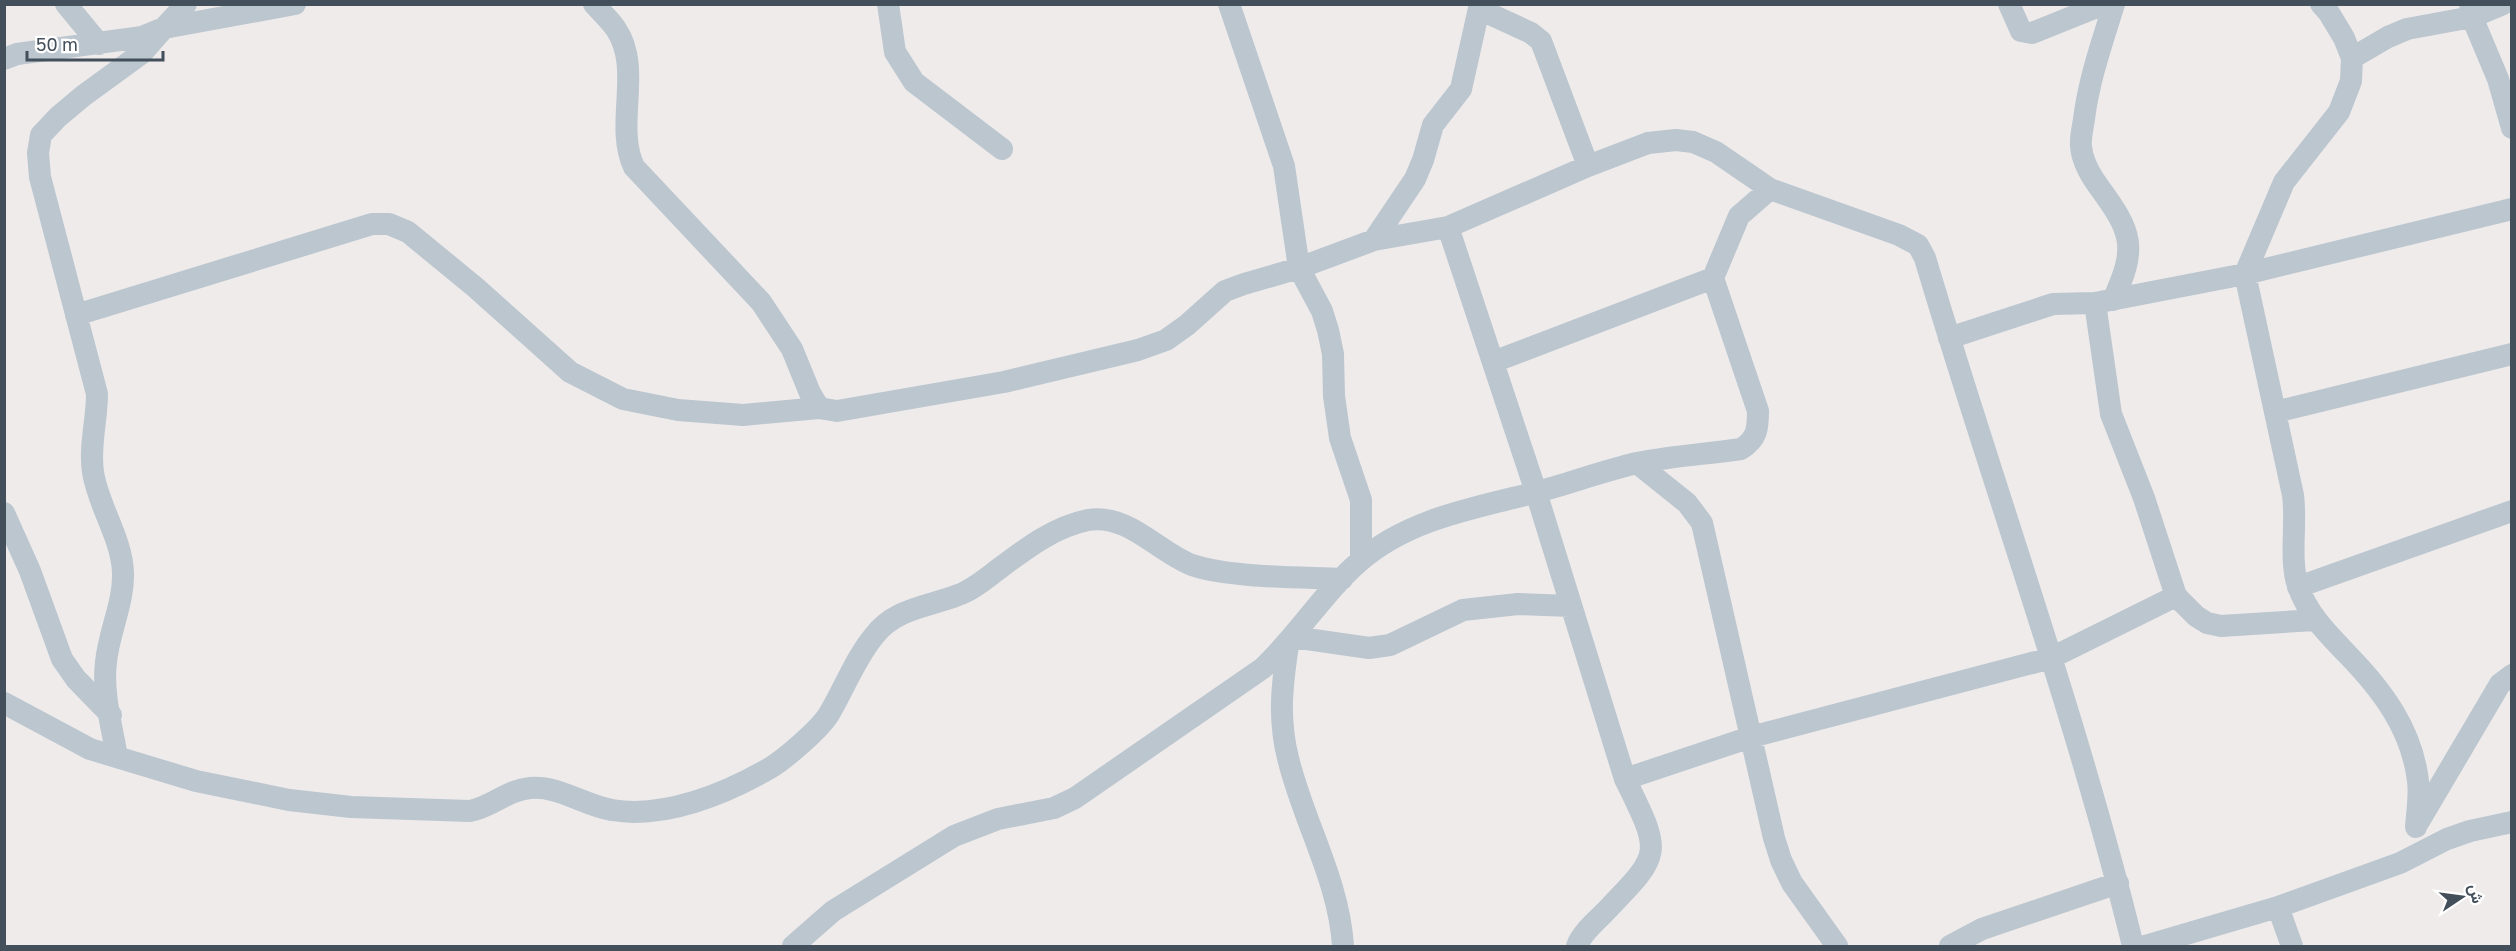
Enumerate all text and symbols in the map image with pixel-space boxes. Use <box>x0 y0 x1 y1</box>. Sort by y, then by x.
scale bar <box>27 24 164 62</box>
text: 50 m <box>36 33 78 55</box>
north arrow <box>2432 867 2492 927</box>
text: ش <box>2465 882 2489 905</box>

